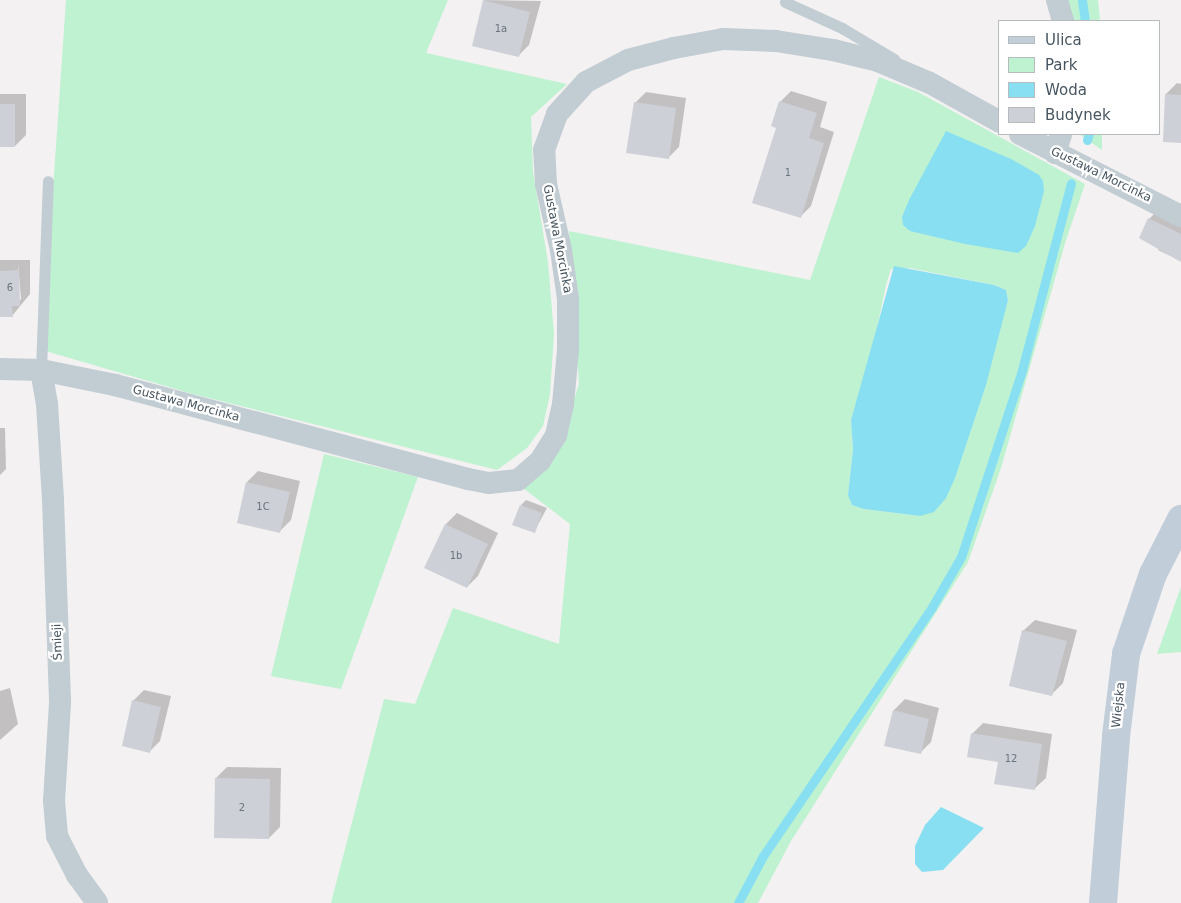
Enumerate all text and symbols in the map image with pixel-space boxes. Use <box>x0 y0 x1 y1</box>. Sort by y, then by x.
legend <box>998 20 1161 135</box>
house number: 1a <box>495 23 507 35</box>
text: Ulica <box>1045 31 1082 49</box>
text: Park <box>1045 56 1077 74</box>
text: Woda <box>1045 81 1087 99</box>
text: Budynek <box>1045 106 1111 124</box>
street label: Gustawa Morcinka <box>1048 144 1154 206</box>
house number: 1 <box>785 167 791 179</box>
street label: Gustawa Morcinka <box>539 184 575 294</box>
house number: 6 <box>7 282 13 294</box>
street label: Gustawa Morcinka <box>131 383 241 425</box>
house number: 1C <box>256 501 270 513</box>
house number: 1b <box>450 550 462 562</box>
street label: Śmieji <box>50 623 66 661</box>
street label: Wiejska <box>1109 681 1129 729</box>
house number: 12 <box>1005 753 1017 765</box>
house number: 2 <box>239 802 245 814</box>

